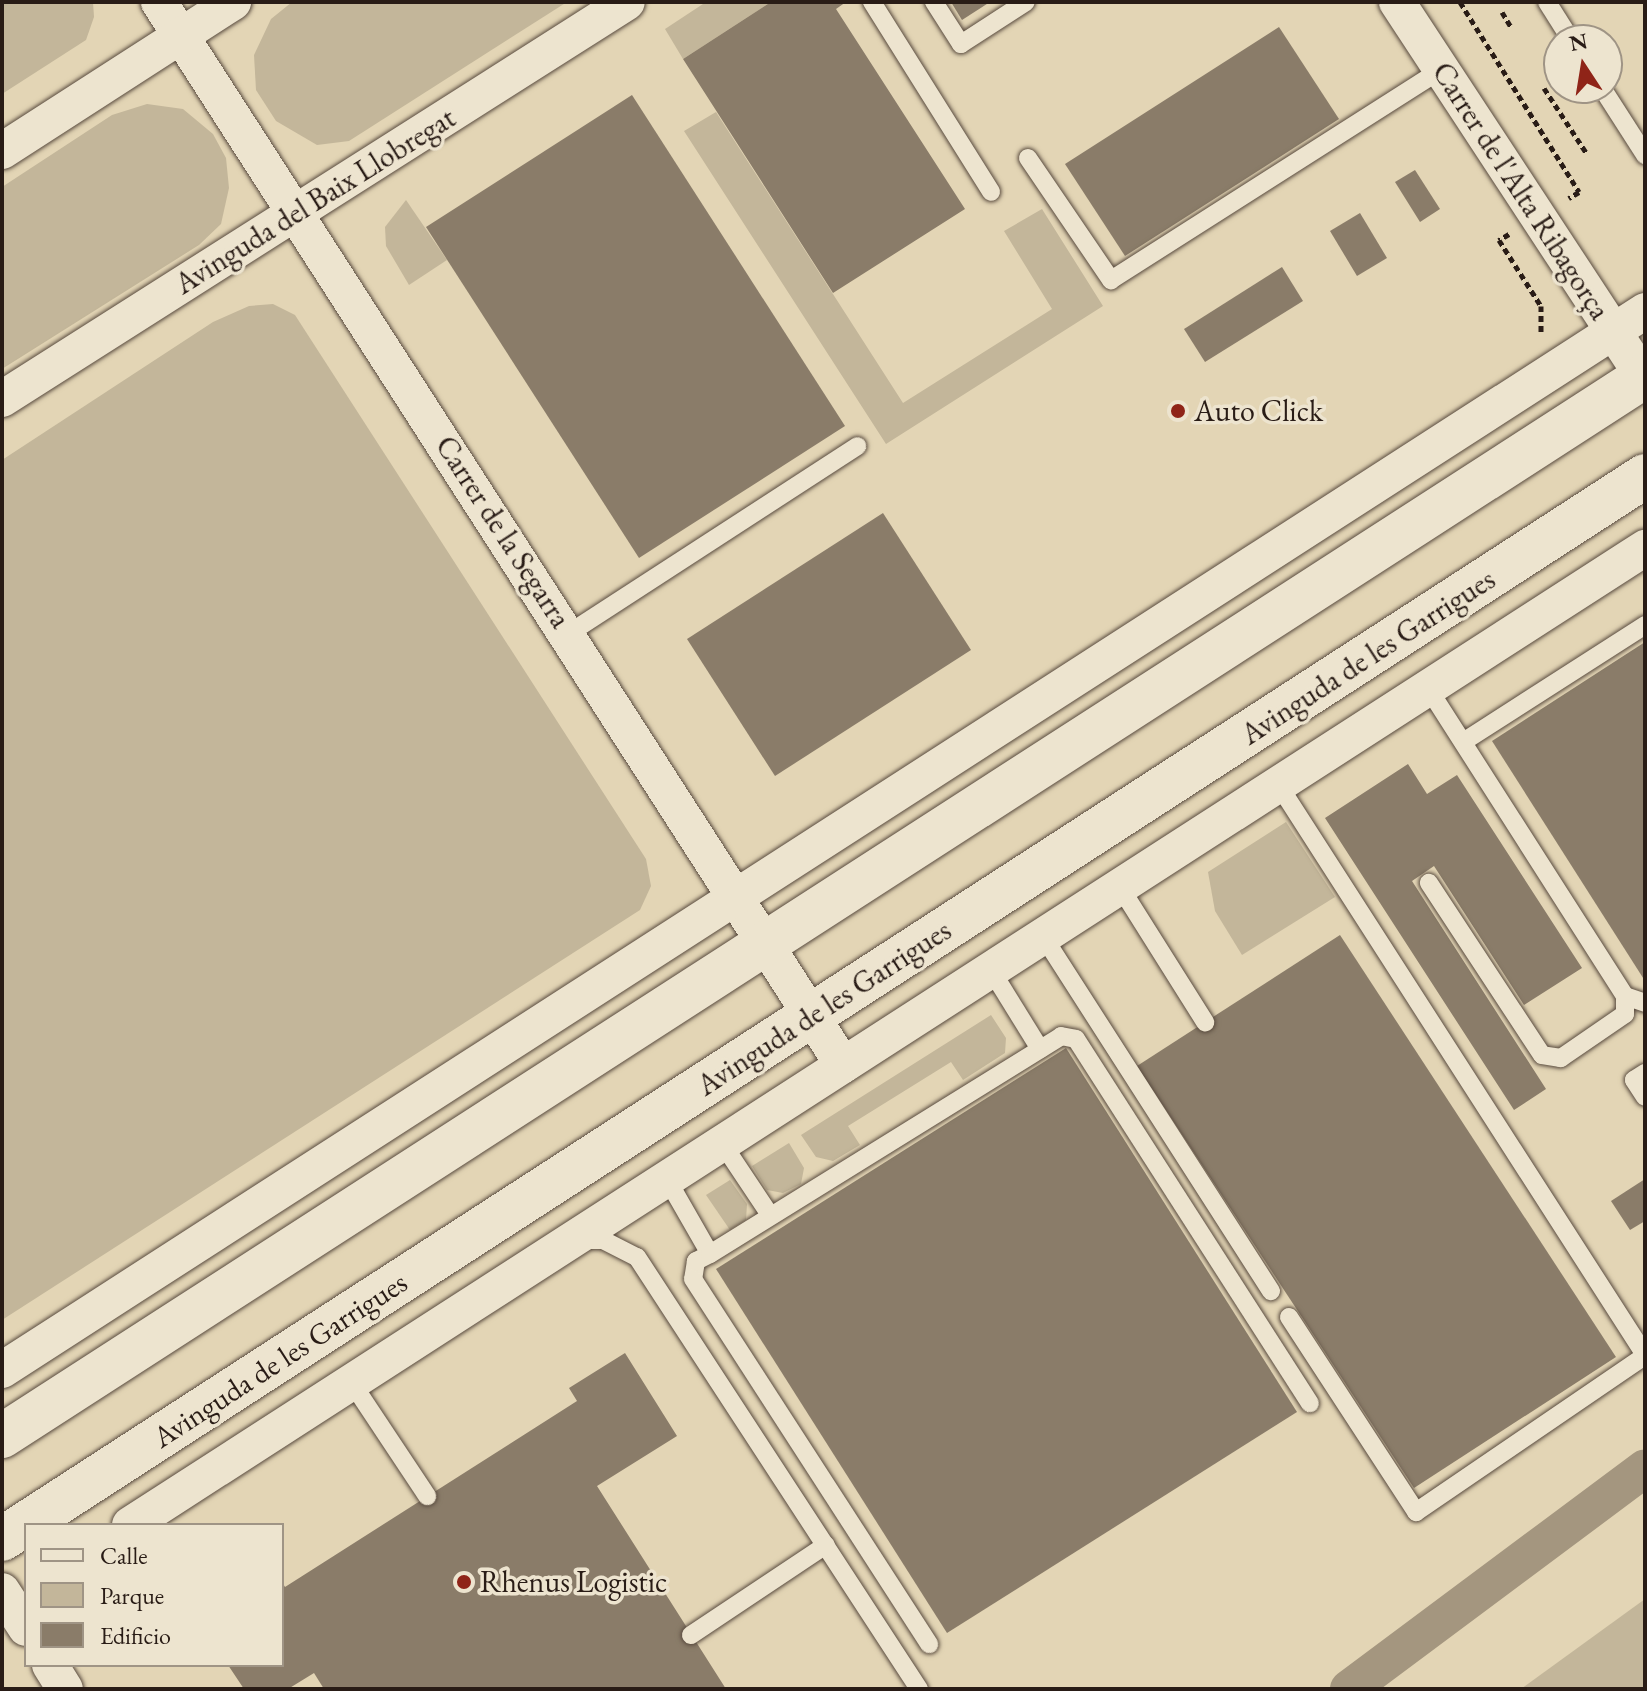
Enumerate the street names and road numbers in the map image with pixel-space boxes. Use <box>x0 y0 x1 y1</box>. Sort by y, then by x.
street label: Carrer de l'Alta Ribagorça <box>1424 56 1618 326</box>
street label: Avinguda del Baix Llobregat <box>168 100 462 302</box>
street label: Carrer de la Segarra <box>428 429 578 635</box>
street label: Avinguda de les Garrigues <box>1234 561 1502 753</box>
street label: Avinguda de les Garrigues <box>690 912 958 1104</box>
street label: Avinguda de les Garrigues <box>146 1264 414 1456</box>

